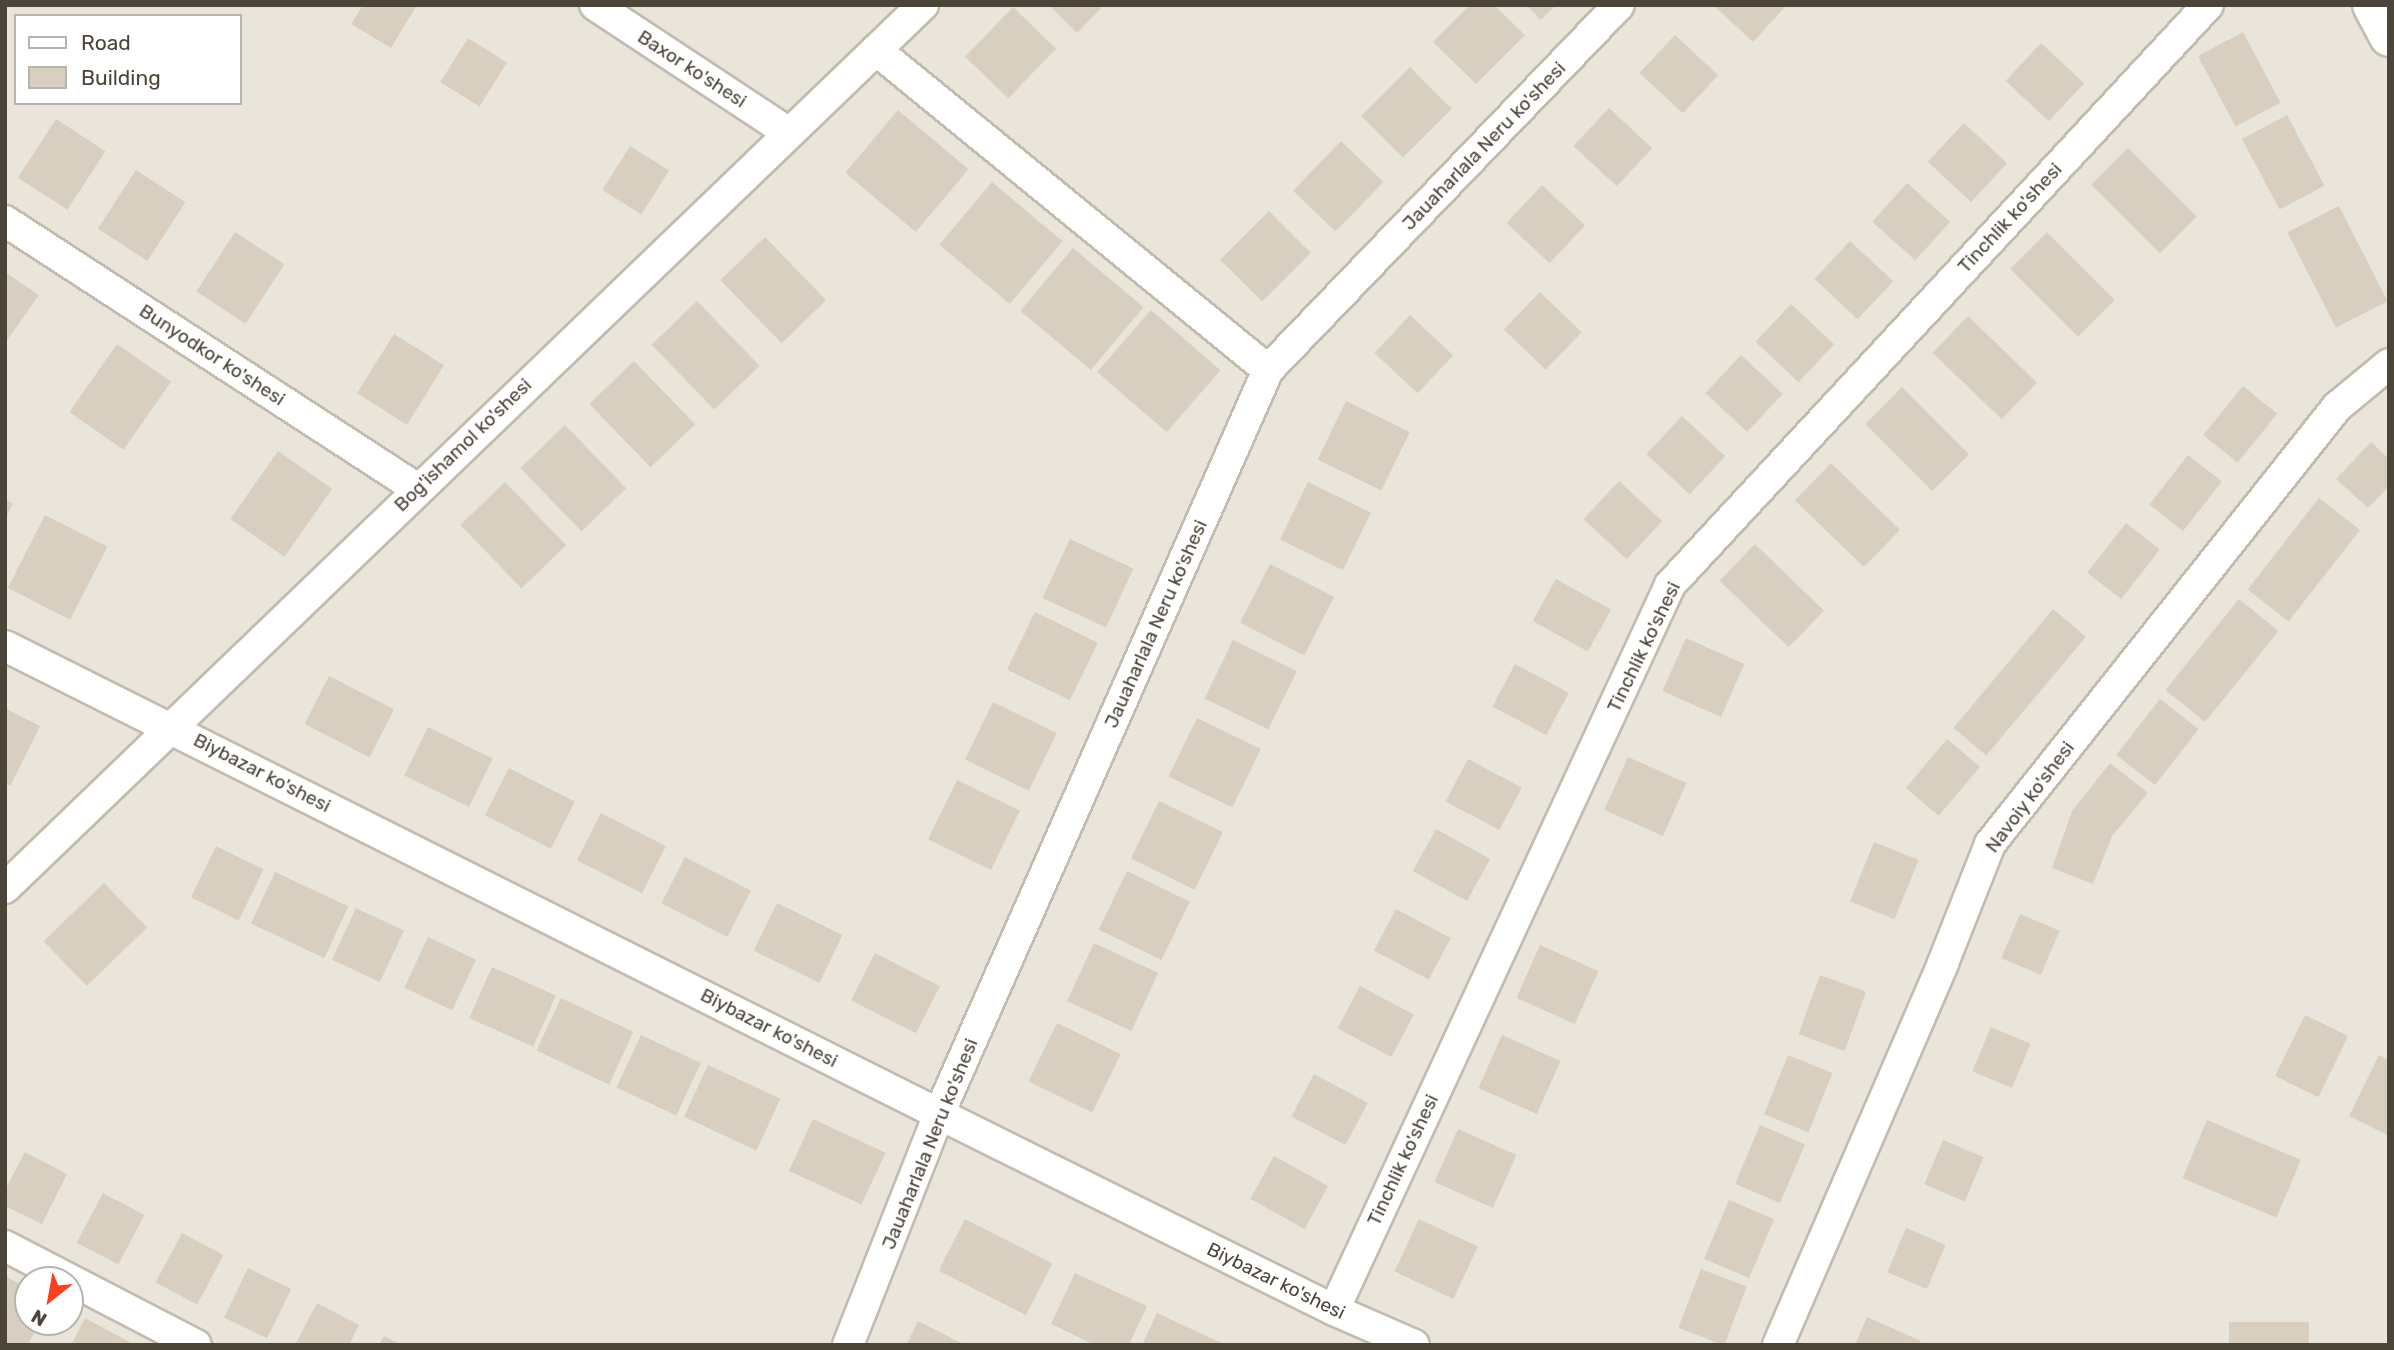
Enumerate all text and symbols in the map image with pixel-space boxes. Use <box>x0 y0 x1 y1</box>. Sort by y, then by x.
legend <box>14 14 242 105</box>
street label: Baxor ko'shesi <box>633 25 751 113</box>
text: Road <box>81 30 131 55</box>
street label: Jauaharlala Neru ko'shesi <box>1398 57 1570 235</box>
text: Building <box>81 65 161 90</box>
street label: Tinchlik ko'shesi <box>1953 158 2067 278</box>
street label: Bunyodkor ko'shesi <box>135 299 289 411</box>
street label: Bog'ishamol ko'shesi <box>390 374 536 516</box>
street label: Jauaharlala Neru ko'shesi <box>1100 516 1212 732</box>
street label: Tinchlik ko'shesi <box>1603 578 1685 716</box>
street label: Biybazar ko'shesi <box>189 729 335 817</box>
street label: Navoiy ko'shesi <box>1981 737 2079 857</box>
street label: Biybazar ko'shesi <box>696 984 842 1072</box>
street label: Jauaharlala Neru ko'shesi <box>877 1035 983 1253</box>
street label: Tinchlik ko'shesi <box>1363 1091 1443 1229</box>
street label: Biybazar ko'shesi <box>1203 1238 1349 1324</box>
north arrow <box>14 1266 84 1336</box>
text: N <box>27 1304 51 1331</box>

